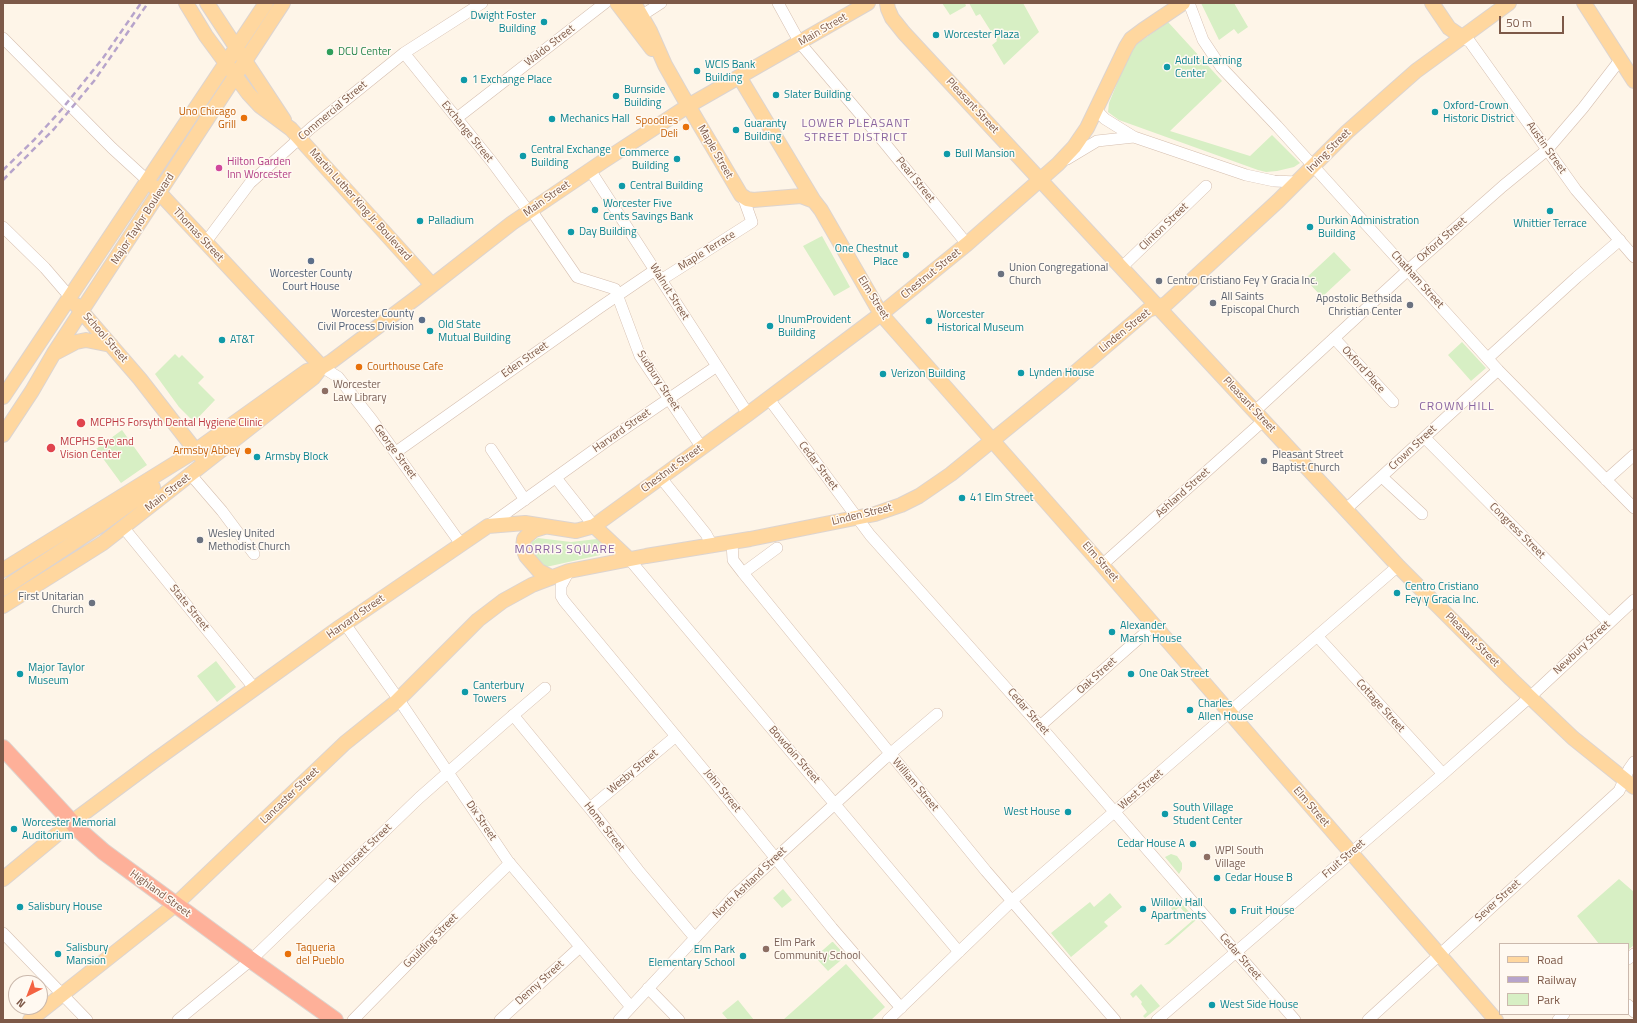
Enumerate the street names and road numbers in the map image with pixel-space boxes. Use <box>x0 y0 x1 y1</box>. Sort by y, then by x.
street label: Main Street <box>796 11 850 49</box>
street label: Waldo Street <box>522 22 578 70</box>
street label: Pleasant Street <box>943 75 1001 137</box>
street label: Commercial Street <box>296 79 370 143</box>
street label: Exchange Street <box>438 99 496 165</box>
street label: Austin Street <box>1523 119 1569 177</box>
street label: Maple Street <box>694 123 736 181</box>
street label: Irving Street <box>1304 126 1354 176</box>
street label: Martin Luther King Jr. Boulevard <box>306 146 414 264</box>
street label: Pearl Street <box>893 155 937 205</box>
street label: Major Taylor Boulevard <box>109 171 177 267</box>
street label: Main Street <box>521 178 573 220</box>
street label: Clinton Street <box>1137 200 1191 254</box>
street label: Thomas Street <box>170 206 226 264</box>
street label: Oxford Street <box>1414 215 1470 265</box>
street label: Maple Terrace <box>676 228 738 274</box>
street label: Chestnut Street <box>899 246 963 302</box>
street label: Chatham Street <box>1388 249 1446 311</box>
street label: Walnut Street <box>646 261 692 323</box>
street label: Elm Street <box>855 274 891 322</box>
street label: Linden Street <box>1097 306 1153 356</box>
street label: School Street <box>80 310 130 366</box>
street label: Eden Street <box>499 339 551 381</box>
street label: Oxford Place <box>1339 344 1387 396</box>
street label: Sudbury Street <box>634 348 682 414</box>
street label: Pleasant Street <box>1220 374 1278 436</box>
street label: Harvard Street <box>590 406 654 456</box>
street label: George Street <box>371 422 419 482</box>
street label: Crown Street <box>1386 423 1440 473</box>
street label: Cedar Street <box>795 439 841 493</box>
street label: Chestnut Street <box>639 442 705 496</box>
street label: Ashland Street <box>1153 465 1213 521</box>
street label: Main Street <box>143 471 193 515</box>
street label: Congress Street <box>1486 500 1548 562</box>
street label: Linden Street <box>830 501 894 529</box>
street label: Elm Street <box>1079 539 1121 585</box>
street label: State Street <box>166 582 212 634</box>
street label: Harvard Street <box>324 592 388 642</box>
street label: Pleasant Street <box>1442 610 1502 670</box>
street label: Newbury Street <box>1551 618 1613 678</box>
street label: Oak Street <box>1074 655 1120 697</box>
street label: Cottage Street <box>1353 677 1407 735</box>
street label: Cedar Street <box>1004 686 1052 738</box>
street label: Bowdoin Street <box>766 724 822 786</box>
street label: Wesby Street <box>605 747 661 797</box>
street label: William Street <box>889 756 941 814</box>
street label: Lancaster Street <box>258 765 322 827</box>
street label: John Street <box>701 767 743 815</box>
street label: West Street <box>1116 767 1166 813</box>
street label: Elm Street <box>1290 784 1332 830</box>
street label: Dix Street <box>463 799 499 843</box>
street label: Home Street <box>581 800 627 854</box>
street label: Wachusett Street <box>327 821 395 887</box>
street label: Fruit Street <box>1320 837 1368 881</box>
street label: North Ashland Street <box>710 844 790 922</box>
street label: Highland Street <box>127 868 193 920</box>
street label: Sever Street <box>1472 877 1524 925</box>
street label: Goulding Street <box>401 911 461 971</box>
street label: Cedar Street <box>1216 931 1264 983</box>
street label: Denny Street <box>513 958 567 1008</box>

